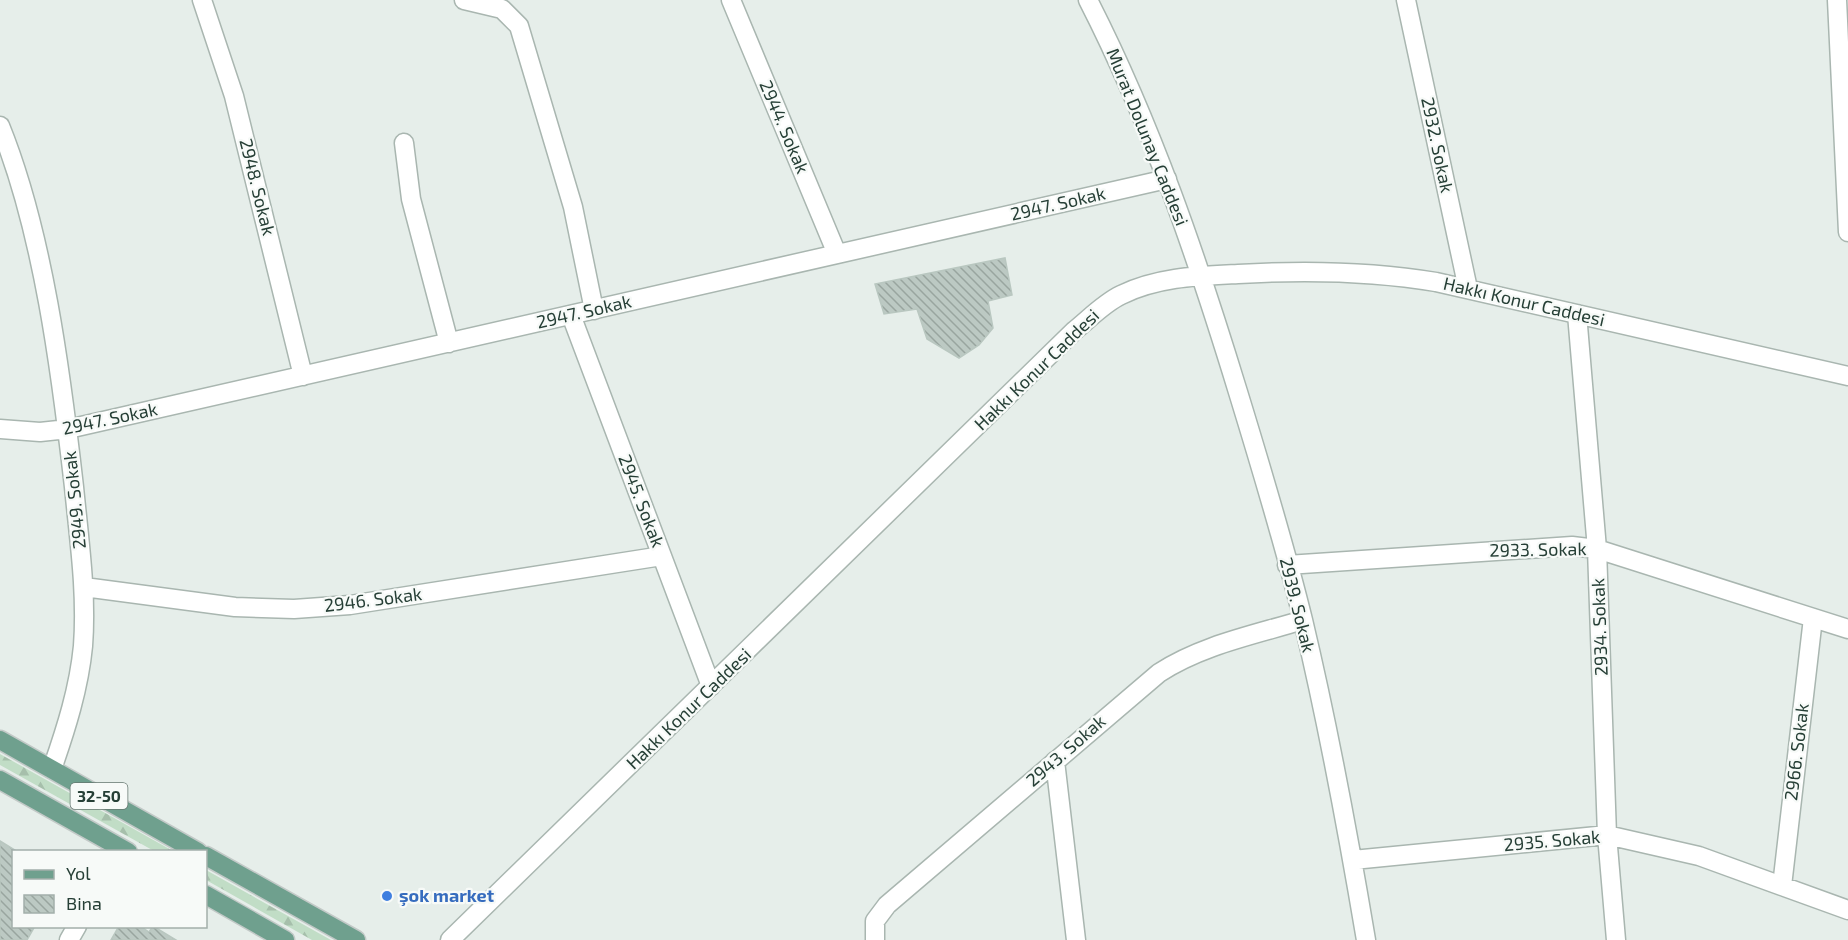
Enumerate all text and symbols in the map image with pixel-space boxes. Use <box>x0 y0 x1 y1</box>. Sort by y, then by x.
street label: Murat Dolunay Caddesi <box>1102 45 1194 229</box>
street label: 2944. Sokak <box>755 77 814 177</box>
street label: 2932. Sokak <box>1417 95 1459 195</box>
street label: 2948. Sokak <box>235 136 281 237</box>
street label: 2947. Sokak <box>1008 181 1107 225</box>
street label: Hakkı Konur Caddesi <box>1441 272 1607 330</box>
street label: 2947. Sokak <box>534 289 633 333</box>
street label: Hakkı Konur Caddesi <box>969 304 1103 434</box>
street label: 2947. Sokak <box>60 397 159 439</box>
street label: 2949. Sokak <box>58 450 90 550</box>
street label: 2945. Sokak <box>614 451 670 550</box>
street label: 2933. Sokak <box>1489 537 1587 561</box>
street label: 2939. Sokak <box>1276 555 1320 655</box>
street label: 2934. Sokak <box>1586 578 1612 676</box>
street label: 2946. Sokak <box>323 582 423 616</box>
street label: Hakkı Konur Caddesi <box>621 643 755 773</box>
street label: 2966. Sokak <box>1779 702 1813 802</box>
street label: 2943. Sokak <box>1021 710 1110 791</box>
road number: 32-50 <box>70 783 128 809</box>
street label: 2935. Sokak <box>1503 825 1601 855</box>
legend <box>12 850 207 928</box>
text: Yol <box>66 862 91 884</box>
place label: şok market <box>399 884 495 907</box>
marker: şok market <box>380 889 394 903</box>
text: Bina <box>66 892 102 914</box>

